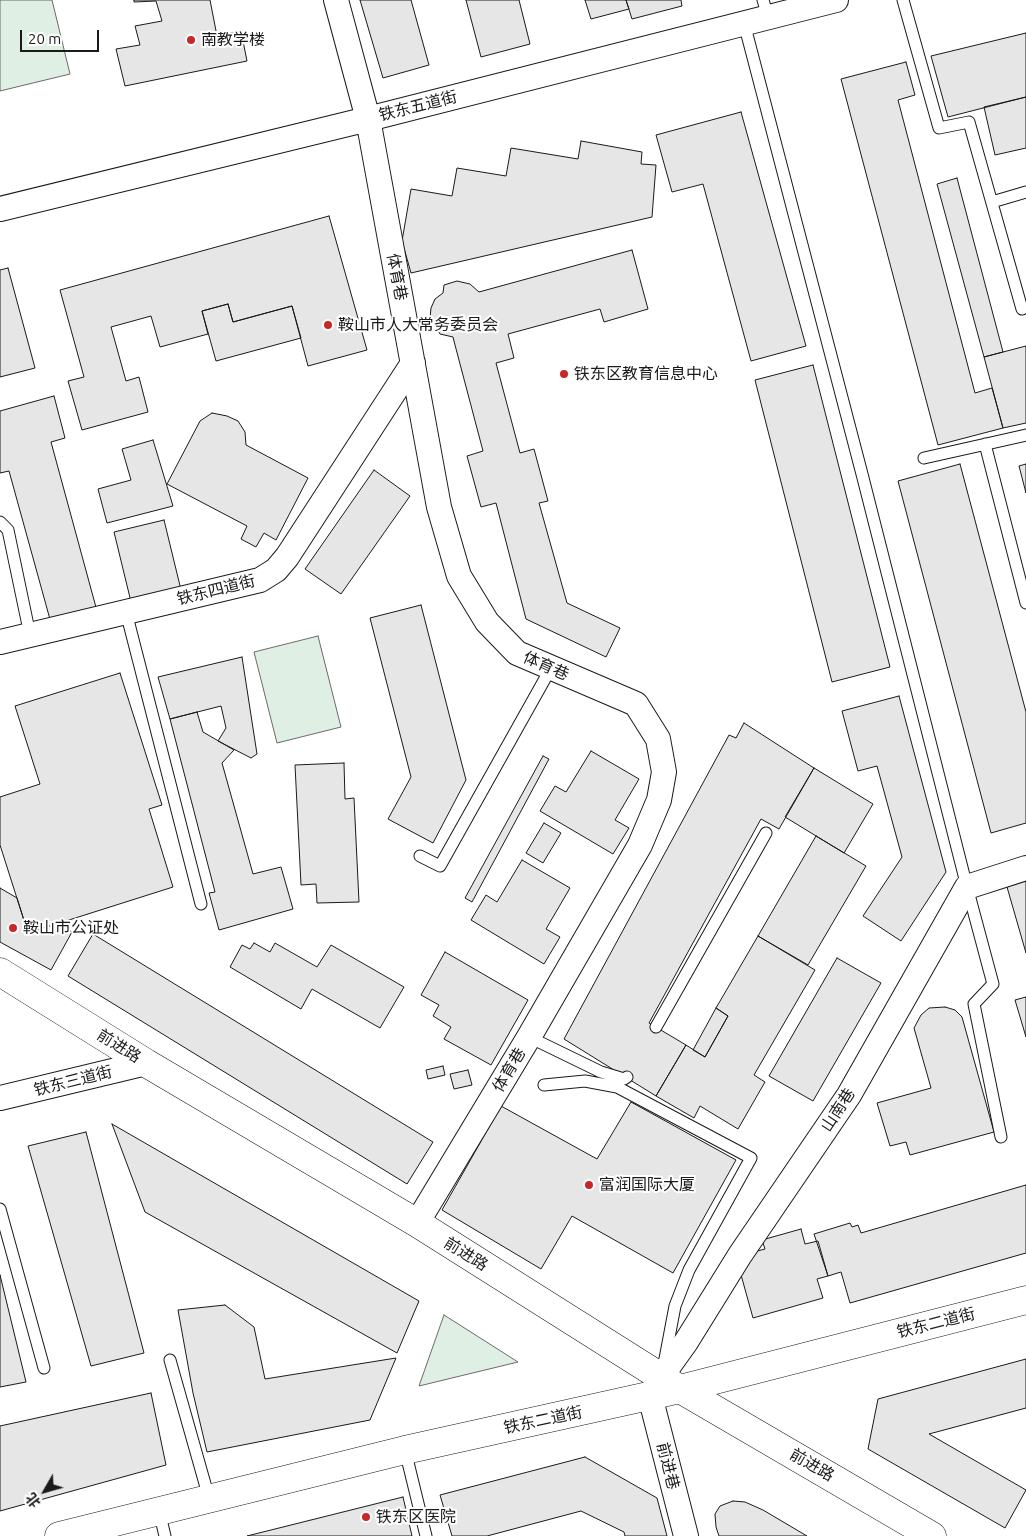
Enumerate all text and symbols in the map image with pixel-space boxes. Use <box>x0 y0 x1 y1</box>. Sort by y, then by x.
scale bar <box>22 20 101 52</box>
text: 20 m <box>28 30 61 47</box>
place label: 南教学楼 <box>201 30 265 50</box>
marker: 南教学楼 <box>185 34 197 46</box>
street label: 铁东五道街 <box>377 87 459 125</box>
street label: 体育巷 <box>383 252 411 302</box>
place label: 鞍山市人大常务委员会 <box>338 315 498 335</box>
marker: 鞍山市人大常务委员会 <box>322 319 334 331</box>
place label: 铁东区教育信息中心 <box>574 364 718 384</box>
marker: 铁东区教育信息中心 <box>558 368 570 380</box>
street label: 铁东四道街 <box>175 571 257 609</box>
street label: 体育巷 <box>520 647 572 685</box>
place label: 鞍山市公证处 <box>23 918 119 938</box>
marker: 鞍山市公证处 <box>7 922 19 934</box>
street label: 前进路 <box>94 1025 144 1067</box>
street label: 体育巷 <box>488 1044 530 1096</box>
street label: 铁东三道街 <box>32 1062 114 1100</box>
street label: 山南巷 <box>817 1085 859 1135</box>
place label: 富润国际大厦 <box>599 1175 695 1195</box>
marker: 富润国际大厦 <box>583 1179 595 1191</box>
street label: 前进路 <box>441 1233 491 1275</box>
street label: 铁东二道街 <box>895 1304 977 1342</box>
street label: 铁东二道街 <box>502 1402 584 1438</box>
street label: 前进巷 <box>653 1440 683 1492</box>
street label: 前进路 <box>786 1445 838 1485</box>
north arrow <box>20 1466 70 1516</box>
text: 北 <box>23 1490 44 1511</box>
place label: 铁东区医院 <box>376 1507 456 1527</box>
marker: 铁东区医院 <box>360 1511 372 1523</box>

